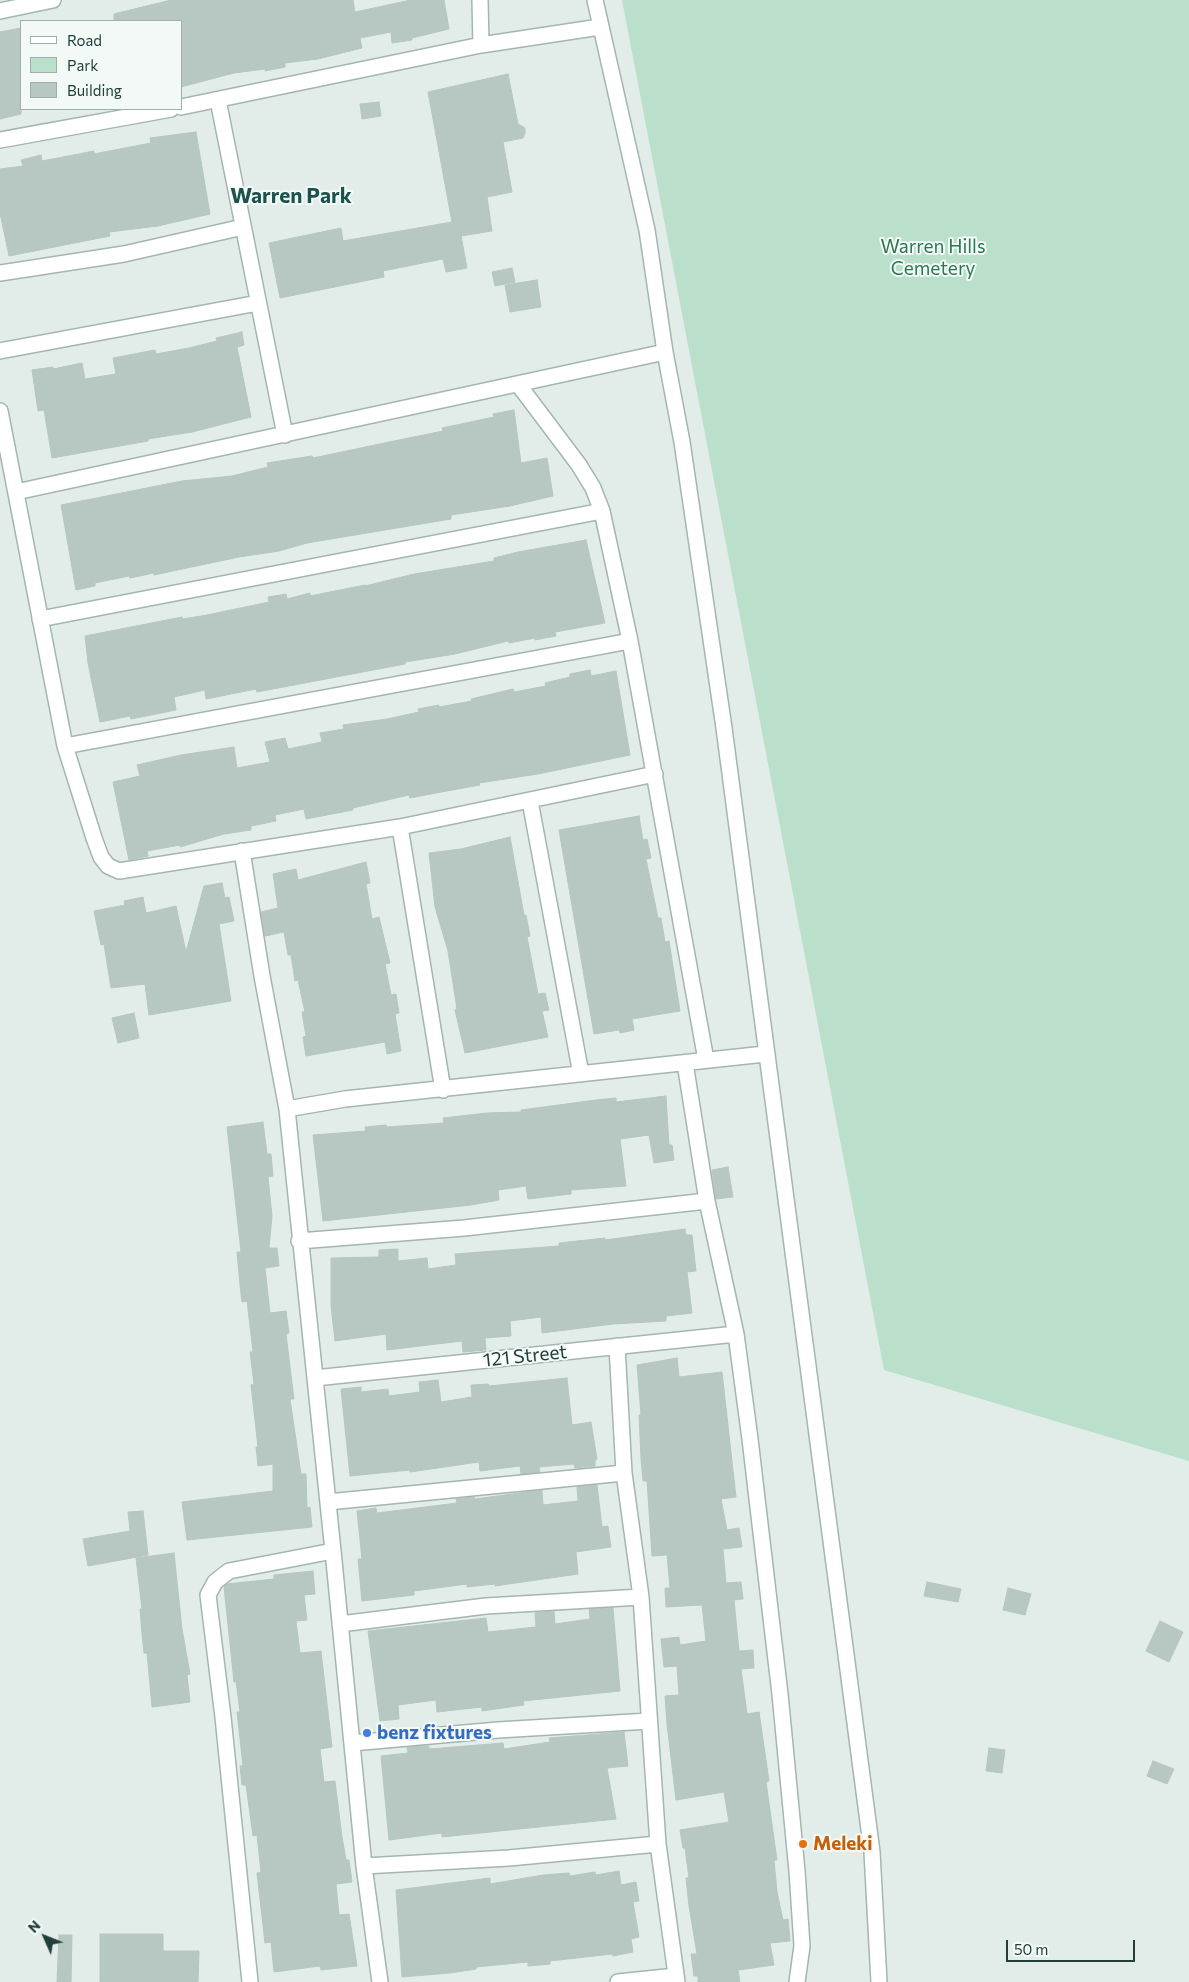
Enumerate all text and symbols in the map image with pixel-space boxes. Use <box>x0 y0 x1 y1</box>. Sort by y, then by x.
legend <box>20 20 182 110</box>
text: Road <box>67 31 102 49</box>
text: Park <box>67 56 98 74</box>
text: Building <box>67 81 122 99</box>
district label: Warren Park <box>230 183 352 209</box>
park label: Warren Hills Cemetery <box>880 236 986 280</box>
street label: 121 Street <box>482 1340 568 1372</box>
place label: benz fixtures <box>377 1722 492 1744</box>
marker: benz fixtures <box>361 1727 373 1739</box>
place label: Meleki <box>813 1833 873 1855</box>
marker: Meleki <box>797 1838 809 1850</box>
north arrow <box>20 1912 70 1962</box>
text: N <box>24 1917 44 1936</box>
scale bar <box>1009 1930 1138 1962</box>
text: 50 m <box>1014 1940 1048 1958</box>

